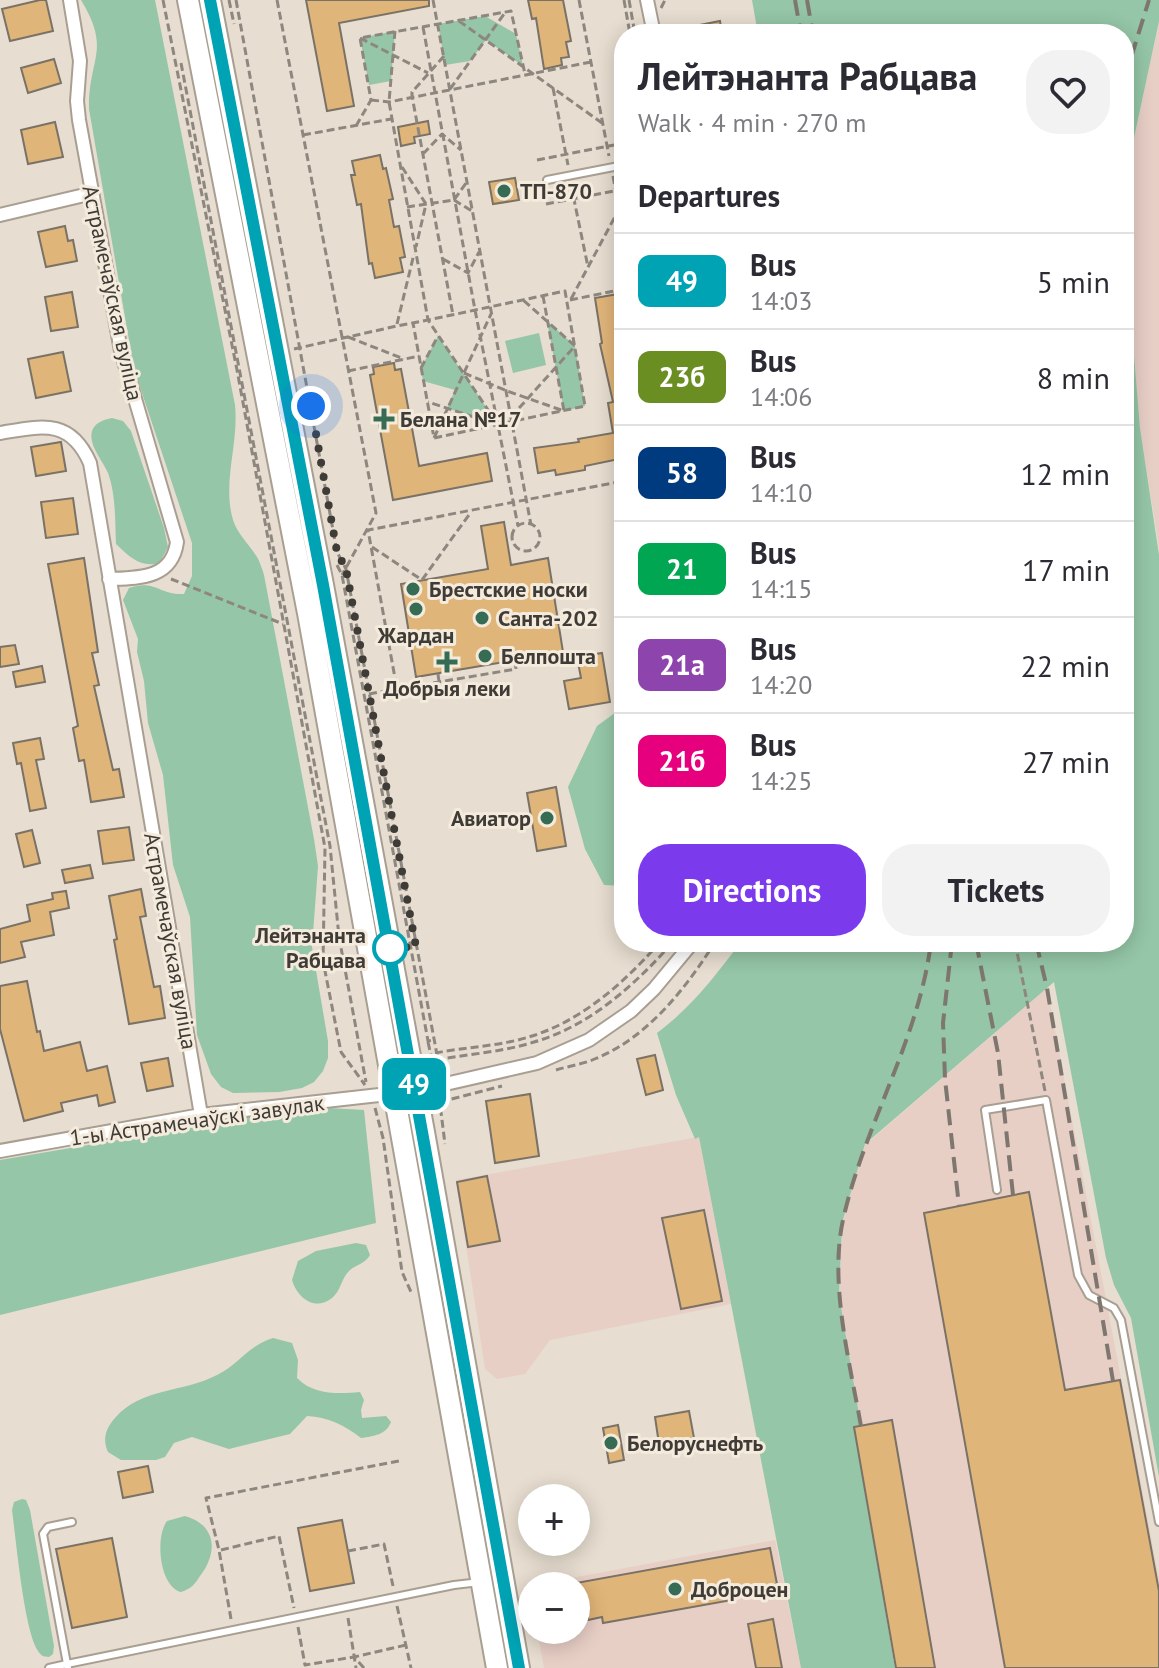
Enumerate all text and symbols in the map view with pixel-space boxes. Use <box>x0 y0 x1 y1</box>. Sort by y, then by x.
button: heart <box>1026 50 1110 134</box>
text: Лейтэнанта Рабцава <box>638 51 977 100</box>
text: Walk · 4 min · 270 m <box>638 106 866 139</box>
text: Departures <box>638 176 780 215</box>
place label: ТП-870 <box>520 177 592 205</box>
marker: ТП-870 <box>495 182 513 200</box>
street label: Астрамечаўская вуліца <box>76 183 150 403</box>
text: Bus <box>750 245 797 284</box>
text: 49 <box>666 262 698 299</box>
text: 5 min <box>1037 262 1110 301</box>
text: 14:03 <box>750 284 812 317</box>
text: Bus <box>750 341 797 380</box>
text: 23б <box>659 358 705 395</box>
text: 8 min <box>1037 358 1110 397</box>
text: 14:06 <box>750 380 812 413</box>
your location <box>291 386 331 426</box>
place label: Белана №17 <box>400 405 522 433</box>
marker: Белана №17 <box>375 410 393 428</box>
text: Bus <box>750 437 797 476</box>
text: 58 <box>666 454 698 491</box>
text: 12 min <box>1020 454 1110 493</box>
text: 14:10 <box>750 476 812 509</box>
text: Bus <box>750 533 797 572</box>
text: 21 <box>666 550 698 587</box>
text: 17 min <box>1022 550 1110 589</box>
text: 14:15 <box>750 572 812 605</box>
place label: Брестские носки <box>429 575 588 603</box>
marker: Брестские носки <box>404 580 422 598</box>
marker: Жардан <box>407 600 425 618</box>
place label: Санта-202 <box>498 604 598 632</box>
marker: Санта-202 <box>473 609 491 627</box>
place label: Жардан <box>377 621 454 649</box>
text: Bus <box>750 629 797 668</box>
place label: Белпошта <box>501 642 596 670</box>
text: 21а <box>659 646 705 683</box>
text: 22 min <box>1020 646 1110 685</box>
marker: Белпошта <box>476 647 494 665</box>
marker: Добрыя леки <box>438 653 456 671</box>
text: 14:20 <box>750 668 812 701</box>
place label: Добрыя леки <box>383 674 511 702</box>
text: Bus <box>750 725 797 764</box>
text: 21б <box>659 742 705 779</box>
text: 27 min <box>1022 742 1110 781</box>
text: 14:25 <box>750 764 812 797</box>
place label: Авиатор <box>451 804 531 832</box>
marker: Авиатор <box>538 809 556 827</box>
street label: Астрамечаўская вуліца <box>138 831 204 1051</box>
button: Directions <box>638 844 866 936</box>
button: Tickets <box>882 844 1110 936</box>
place label: Лейтэнанта Рабцава <box>254 921 366 974</box>
marker: Лейтэнанта Рабцава <box>373 931 407 965</box>
line badge: 49 <box>378 1058 450 1110</box>
text: 49 <box>398 1065 430 1102</box>
street label: 1-ы Астрамечаўскі завулак <box>68 1088 327 1152</box>
place label: Белоруснефть <box>627 1429 763 1457</box>
marker: Белоруснефть <box>602 1434 620 1452</box>
map controls <box>518 1484 590 1644</box>
button: + <box>518 1484 590 1556</box>
button: − <box>518 1572 590 1644</box>
place label: Доброцен <box>691 1575 788 1603</box>
marker: Доброцен <box>666 1580 684 1598</box>

